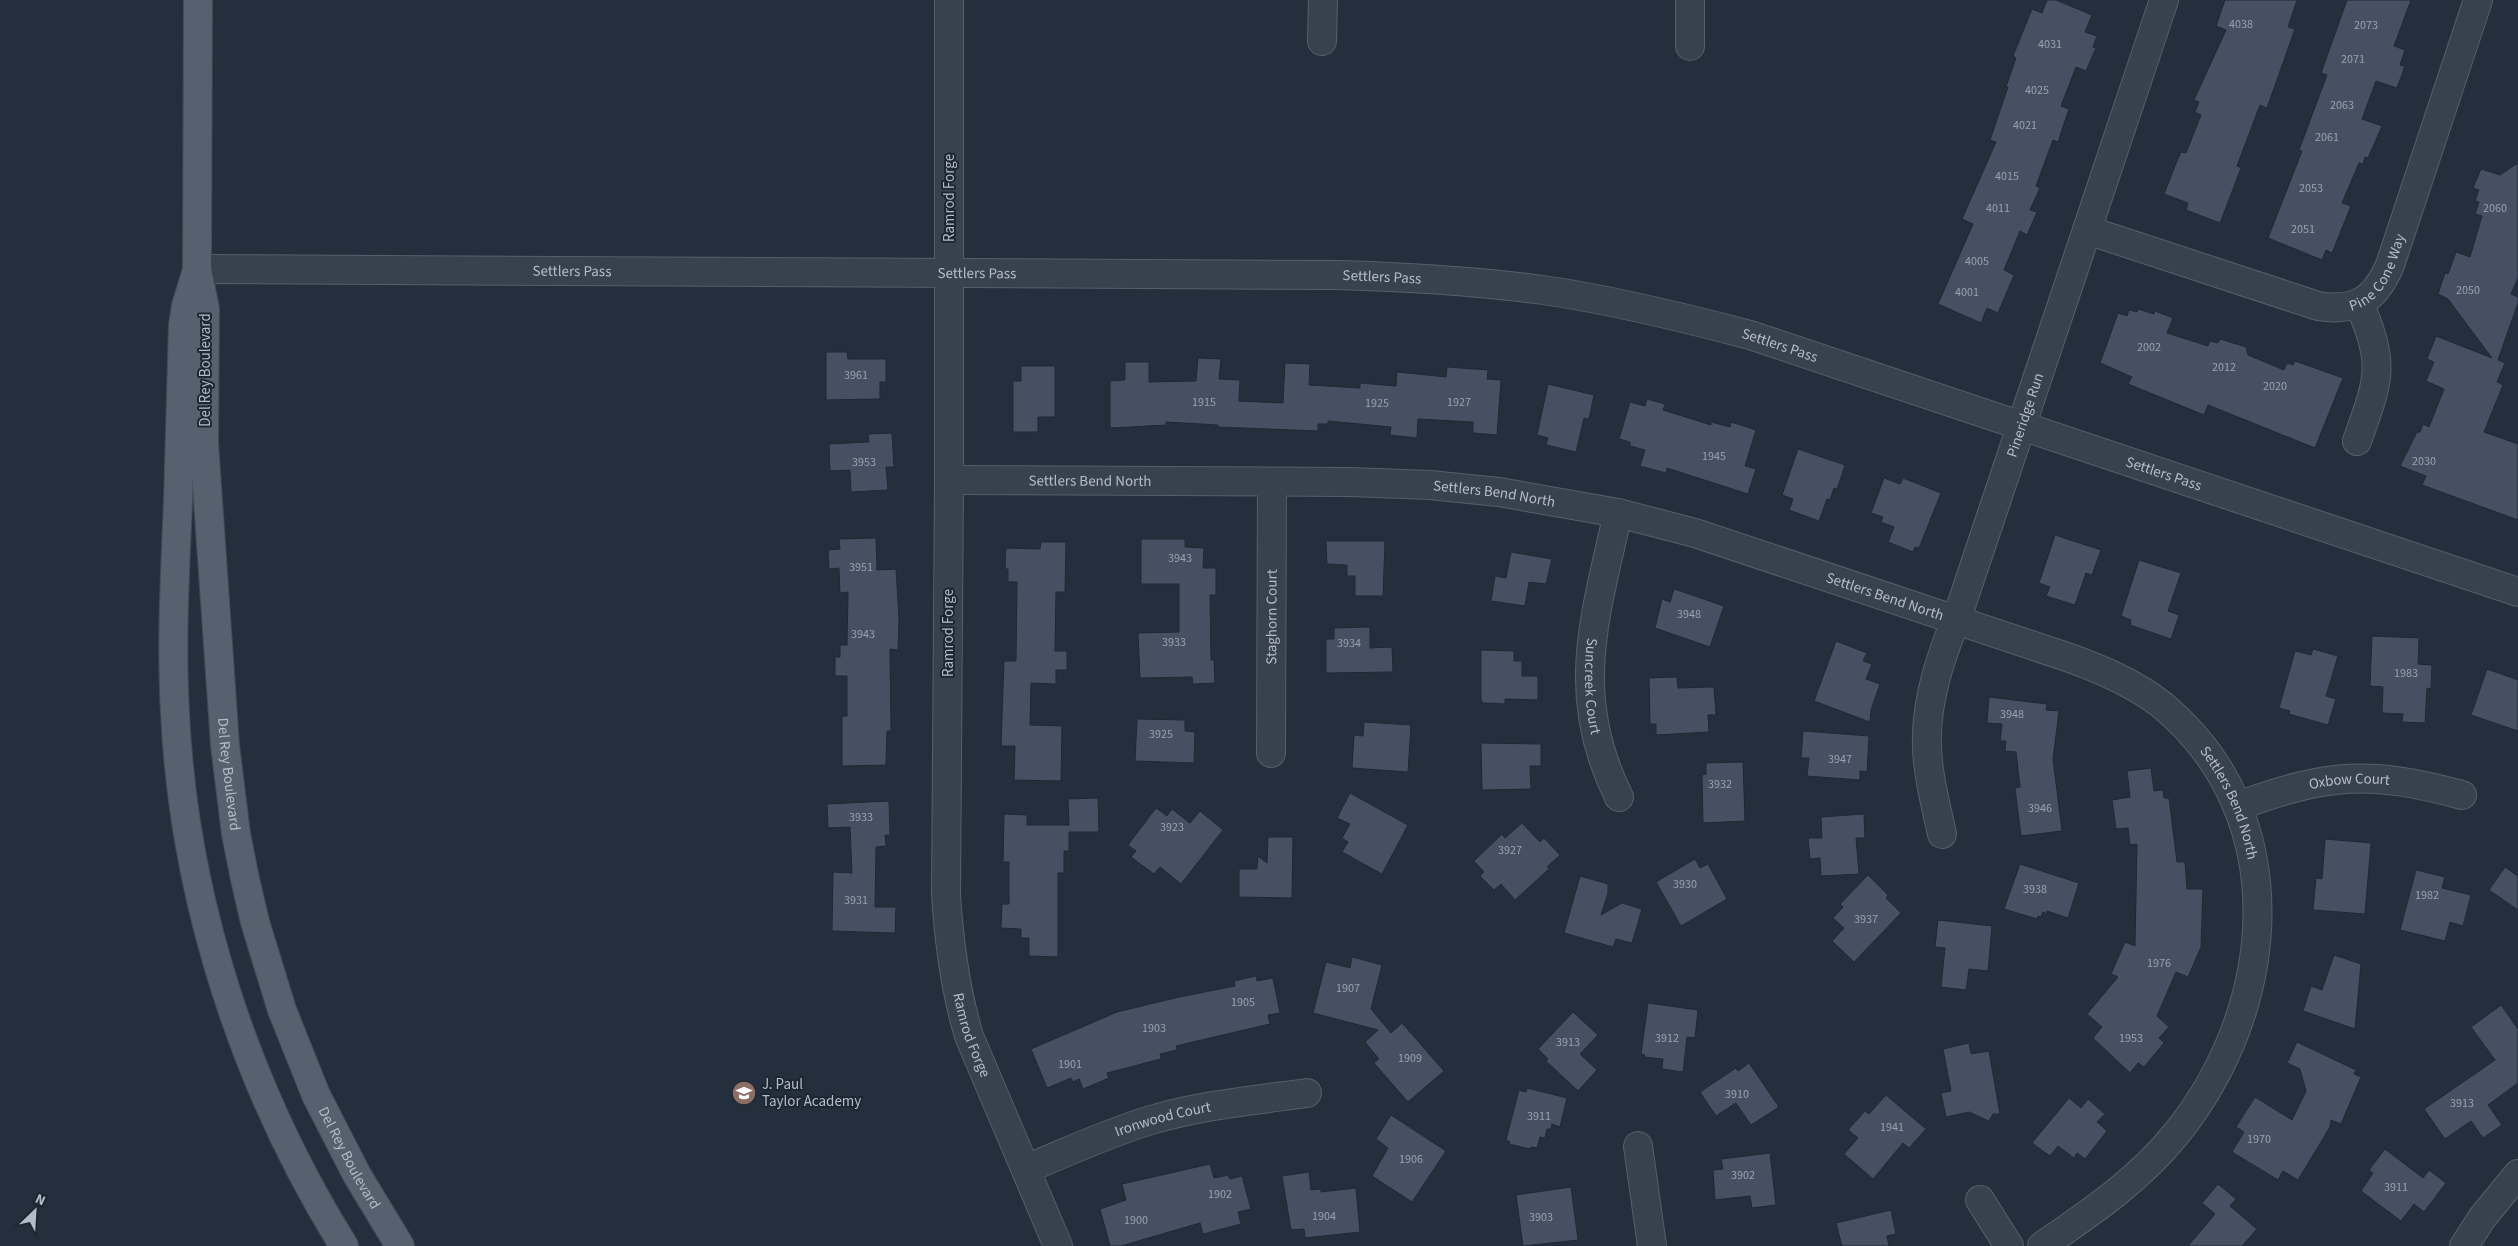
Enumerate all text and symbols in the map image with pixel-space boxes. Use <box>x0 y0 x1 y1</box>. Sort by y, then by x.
house number: 4038 <box>2229 16 2253 33</box>
house number: 2073 <box>2354 17 2378 34</box>
house number: 4031 <box>2038 36 2062 53</box>
house number: 2071 <box>2341 51 2365 68</box>
house number: 4025 <box>2025 82 2049 99</box>
house number: 2063 <box>2330 97 2354 114</box>
house number: 4021 <box>2013 117 2037 134</box>
house number: 2061 <box>2315 129 2339 146</box>
street label: Ramrod Forge <box>939 154 960 242</box>
house number: 4015 <box>1995 168 2019 185</box>
house number: 2053 <box>2299 180 2323 197</box>
house number: 4011 <box>1986 200 2010 217</box>
house number: 2060 <box>2483 200 2507 217</box>
house number: 2051 <box>2291 221 2315 238</box>
street label: Pine Cone Way <box>2346 231 2410 316</box>
house number: 4005 <box>1965 253 1989 270</box>
street label: Settlers Pass <box>532 260 612 282</box>
street label: Settlers Pass <box>937 262 1017 284</box>
street label: Settlers Pass <box>1342 265 1422 289</box>
house number: 2050 <box>2456 282 2480 299</box>
house number: 4001 <box>1955 284 1979 301</box>
street label: Del Rey Boulevard <box>195 313 216 427</box>
street label: Settlers Pass <box>1740 323 1821 367</box>
house number: 2002 <box>2137 339 2161 356</box>
house number: 2012 <box>2212 359 2236 376</box>
house number: 3961 <box>844 367 868 384</box>
street label: Pineridge Run <box>2001 370 2049 460</box>
house number: 2020 <box>2263 378 2287 395</box>
house number: 1915 <box>1192 394 1216 411</box>
house number: 1927 <box>1447 394 1471 411</box>
house number: 1925 <box>1365 395 1389 412</box>
house number: 1945 <box>1702 448 1726 465</box>
street label: Settlers Pass <box>2123 451 2205 496</box>
house number: 2030 <box>2412 453 2436 470</box>
house number: 3953 <box>852 454 876 471</box>
street label: Settlers Bend North <box>1028 470 1152 492</box>
street label: Settlers Bend North <box>1432 475 1557 512</box>
house number: 3943 <box>1168 550 1192 567</box>
house number: 3951 <box>849 559 873 576</box>
street label: Settlers Bend North <box>1823 567 1947 626</box>
street label: Staghorn Court <box>1261 569 1282 665</box>
street label: Ramrod Forge <box>938 589 959 677</box>
house number: 3948 <box>1677 606 1701 623</box>
house number: 3943 <box>851 626 875 643</box>
house number: 3933 <box>1162 634 1186 651</box>
house number: 3934 <box>1337 635 1361 652</box>
street label: Suncreek Court <box>1579 637 1606 736</box>
house number: 1983 <box>2394 665 2418 682</box>
house number: 3948 <box>2000 706 2024 723</box>
street label: Del Rey Boulevard <box>213 717 246 832</box>
house number: 3925 <box>1149 726 1173 743</box>
street label: Settlers Bend North <box>2195 741 2263 861</box>
house number: 3947 <box>1828 751 1852 768</box>
street label: Oxbow Court <box>2307 768 2391 795</box>
house number: 3932 <box>1708 776 1732 793</box>
house number: 3946 <box>2028 800 2052 817</box>
house number: 3933 <box>849 809 873 826</box>
house number: 3923 <box>1160 819 1184 836</box>
house number: 3927 <box>1498 842 1522 859</box>
house number: 3930 <box>1673 876 1697 893</box>
house number: 3938 <box>2023 881 2047 898</box>
house number: 1982 <box>2415 887 2439 904</box>
house number: 3931 <box>844 892 868 909</box>
house number: 3937 <box>1854 911 1878 928</box>
house number: 1976 <box>2147 955 2171 972</box>
house number: 1907 <box>1336 980 1360 997</box>
street label: Ramrod Forge <box>948 991 996 1081</box>
house number: 1905 <box>1231 994 1255 1011</box>
house number: 1903 <box>1142 1020 1166 1037</box>
house number: 3912 <box>1655 1030 1679 1047</box>
house number: 1953 <box>2119 1030 2143 1047</box>
house number: 3913 <box>1556 1034 1580 1051</box>
house number: 1909 <box>1398 1050 1422 1067</box>
house number: 1901 <box>1058 1056 1082 1073</box>
place label: J. Paul Taylor Academy <box>762 1074 861 1112</box>
school or university icon: J. Paul Taylor Academy <box>731 1080 757 1106</box>
house number: 3910 <box>1725 1086 1749 1103</box>
house number: 3913 <box>2450 1095 2474 1112</box>
street label: Ironwood Court <box>1112 1096 1212 1142</box>
street label: Del Rey Boulevard <box>313 1103 386 1213</box>
house number: 3911 <box>1527 1108 1551 1125</box>
house number: 1941 <box>1880 1119 1904 1136</box>
house number: 1970 <box>2247 1131 2271 1148</box>
house number: 1906 <box>1399 1151 1423 1168</box>
house number: 3902 <box>1731 1167 1755 1184</box>
house number: 3911 <box>2384 1179 2408 1196</box>
north arrow <box>10 1186 60 1236</box>
house number: 1902 <box>1208 1186 1232 1203</box>
text: N <box>32 1189 49 1211</box>
house number: 1904 <box>1312 1208 1336 1225</box>
house number: 3903 <box>1529 1209 1553 1226</box>
house number: 1900 <box>1124 1212 1148 1229</box>

